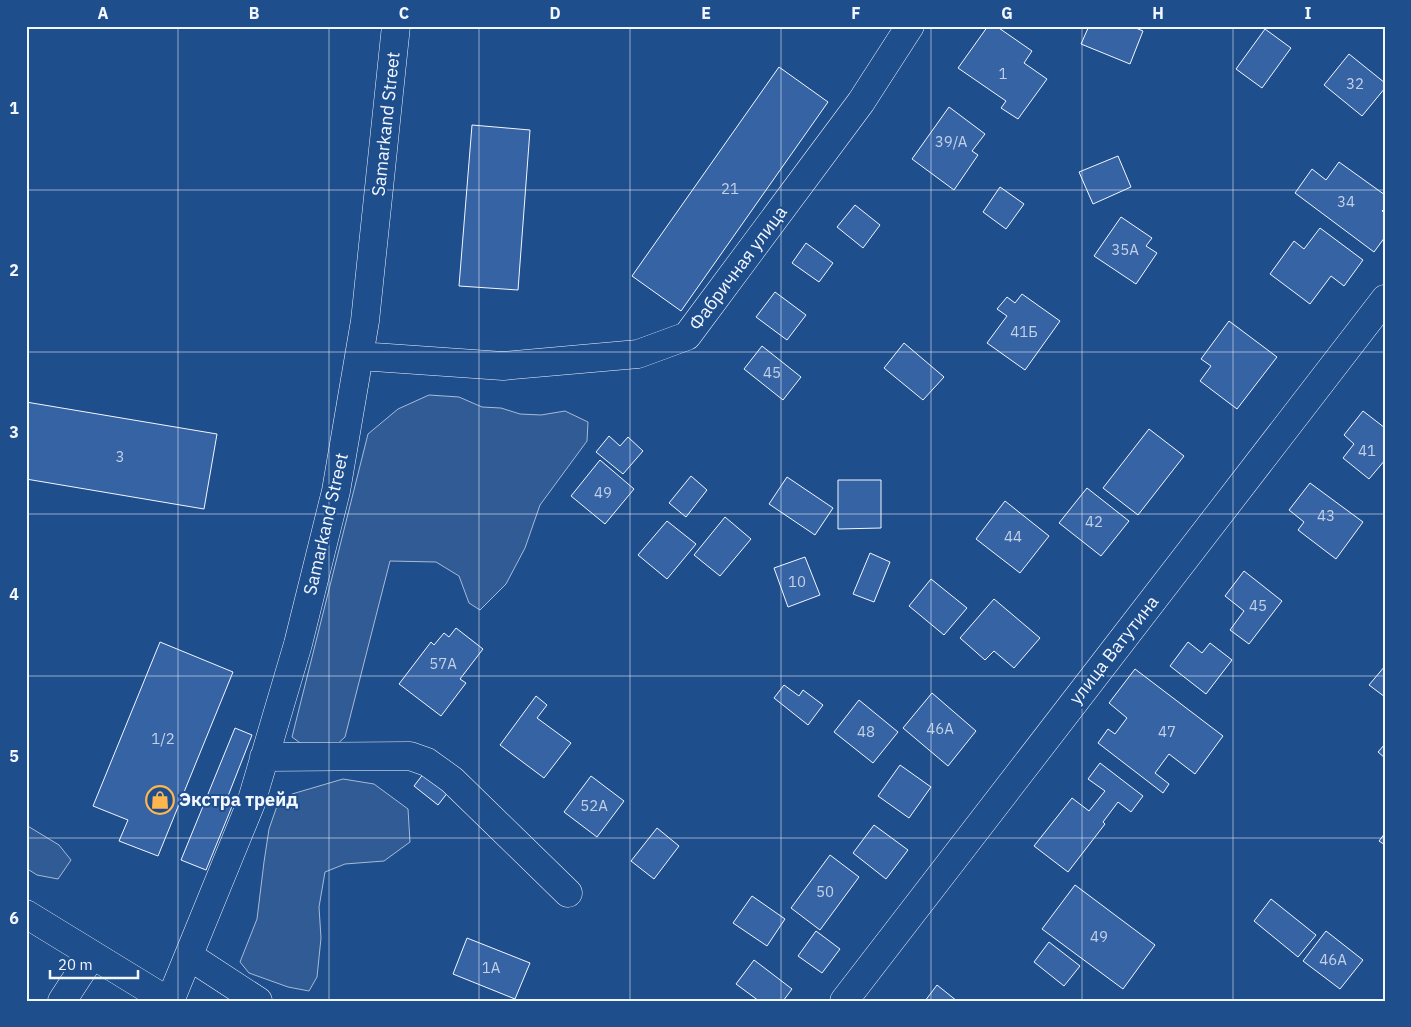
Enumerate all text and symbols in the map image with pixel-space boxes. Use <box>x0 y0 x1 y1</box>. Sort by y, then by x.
text: A <box>98 3 109 23</box>
text: B <box>249 3 260 23</box>
text: C <box>399 3 409 23</box>
text: D <box>549 3 561 23</box>
text: E <box>701 3 711 23</box>
text: F <box>851 3 861 23</box>
text: G <box>1001 3 1013 23</box>
text: H <box>1152 3 1164 23</box>
text: I <box>1305 3 1312 23</box>
street label: Samarkand Street <box>366 50 405 197</box>
house number: 1 <box>998 64 1008 83</box>
house number: 32 <box>1346 74 1364 93</box>
text: 1 <box>9 98 19 118</box>
house number: 39/А <box>935 132 968 151</box>
house number: 21 <box>721 179 739 198</box>
house number: 34 <box>1337 192 1355 211</box>
street label: Фабричная улица <box>683 201 792 334</box>
house number: 35А <box>1111 240 1139 259</box>
text: 2 <box>9 260 19 280</box>
house number: 41Б <box>1010 322 1038 341</box>
house number: 45 <box>763 363 781 382</box>
text: 3 <box>9 422 19 442</box>
house number: 41 <box>1358 441 1376 460</box>
house number: 3 <box>115 447 125 466</box>
street label: Samarkand Street <box>298 451 353 597</box>
house number: 49 <box>594 483 612 502</box>
house number: 43 <box>1317 506 1335 525</box>
house number: 42 <box>1085 512 1103 531</box>
house number: 44 <box>1004 527 1022 546</box>
house number: 10 <box>788 572 806 591</box>
text: 4 <box>9 584 19 604</box>
street label: улица Ватутина <box>1064 590 1164 709</box>
house number: 45 <box>1249 596 1267 615</box>
house number: 57А <box>429 654 457 673</box>
house number: 46А <box>926 719 954 738</box>
house number: 48 <box>857 722 875 741</box>
house number: 47 <box>1158 722 1176 741</box>
house number: 1/2 <box>151 729 175 748</box>
text: 5 <box>9 746 19 766</box>
shop icon: Экстра трейд <box>145 785 175 815</box>
place label: Экстра трейд <box>179 788 298 811</box>
house number: 52А <box>580 796 608 815</box>
house number: 50 <box>816 882 834 901</box>
text: 6 <box>9 908 19 928</box>
house number: 49 <box>1090 927 1108 946</box>
scale bar <box>50 947 138 979</box>
house number: 46А <box>1319 950 1347 969</box>
text: 20 m <box>58 955 93 974</box>
house number: 1А <box>482 958 501 977</box>

